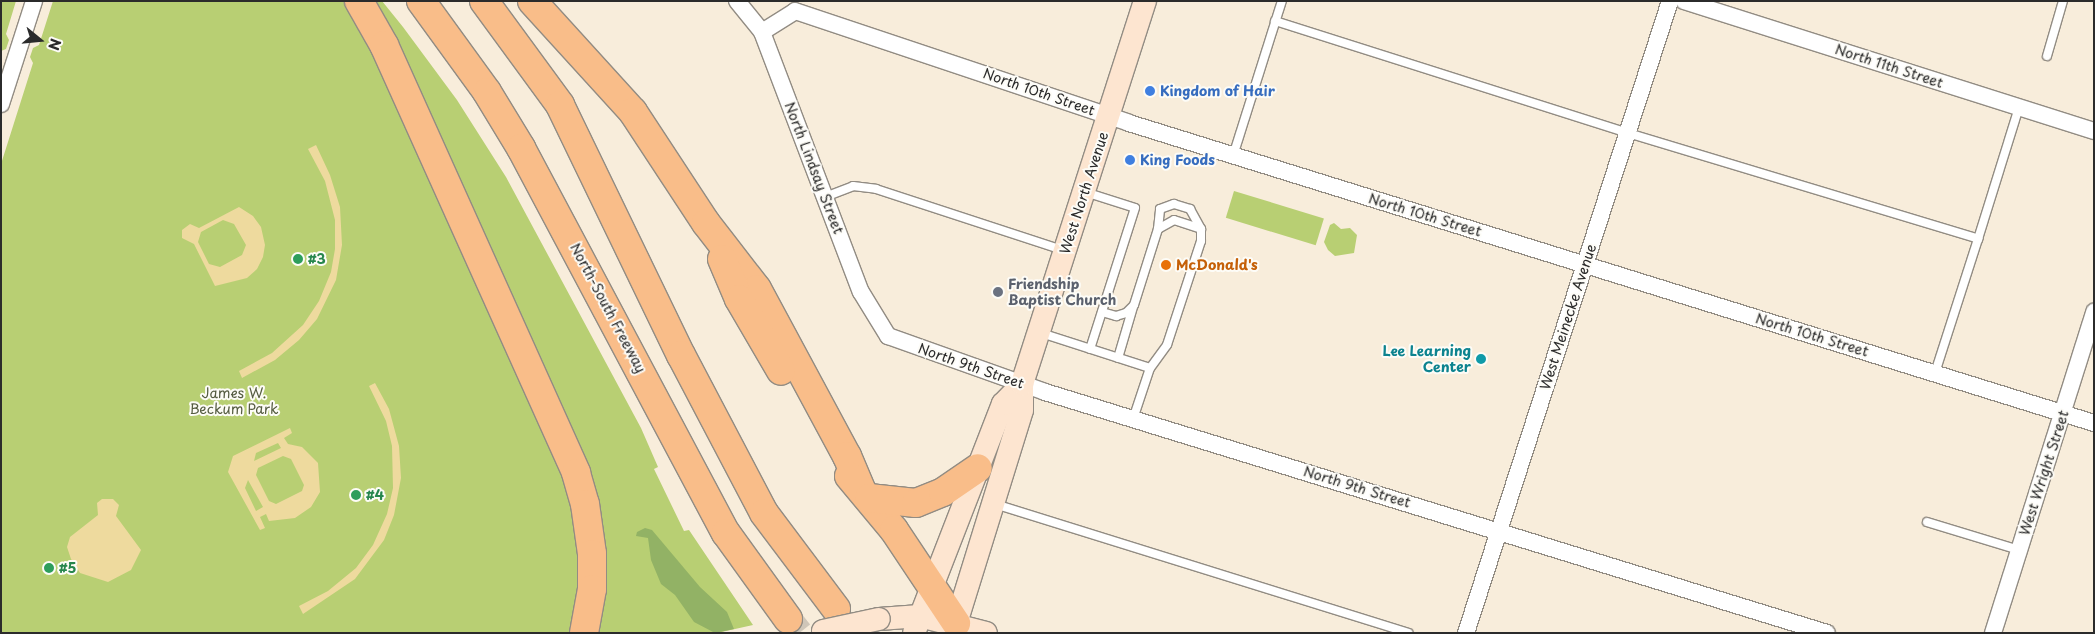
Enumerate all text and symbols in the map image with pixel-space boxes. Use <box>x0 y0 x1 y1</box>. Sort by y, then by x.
north arrow <box>15 15 65 65</box>
text: N <box>43 36 66 53</box>
street label: North 11th Street <box>1831 40 1947 92</box>
street label: North 10th Street <box>980 65 1098 119</box>
place label: Kingdom of Hair <box>1160 83 1276 99</box>
marker: Kingdom of Hair <box>1144 85 1156 97</box>
street label: North Lindsay Street <box>781 99 847 237</box>
street label: West North Avenue <box>1056 129 1112 257</box>
place label: King Foods <box>1140 152 1215 168</box>
marker: King Foods <box>1124 154 1136 166</box>
street label: North 10th Street <box>1365 190 1485 240</box>
street label: North-South Freeway <box>566 240 650 376</box>
street label: West Meinecke Avenue <box>1536 242 1600 392</box>
place label: #3 <box>308 251 326 267</box>
marker: #3 <box>292 253 304 265</box>
place label: McDonald's <box>1176 257 1258 273</box>
marker: McDonald's <box>1160 259 1172 271</box>
place label: Friendship Baptist Church <box>1008 276 1117 308</box>
marker: Friendship Baptist Church <box>992 286 1004 298</box>
street label: North 10th Street <box>1752 310 1872 360</box>
street label: North 9th Street <box>915 340 1027 392</box>
place label: Lee Learning Center <box>1381 343 1471 376</box>
marker: Lee Learning Center <box>1475 353 1487 365</box>
park label: James W. Beckum Park <box>189 385 279 418</box>
street label: West Wright Street <box>2016 408 2072 538</box>
street label: North 9th Street <box>1301 463 1413 511</box>
place label: #4 <box>366 487 384 503</box>
marker: #4 <box>350 489 362 501</box>
place label: #5 <box>59 560 77 576</box>
marker: #5 <box>43 562 55 574</box>

